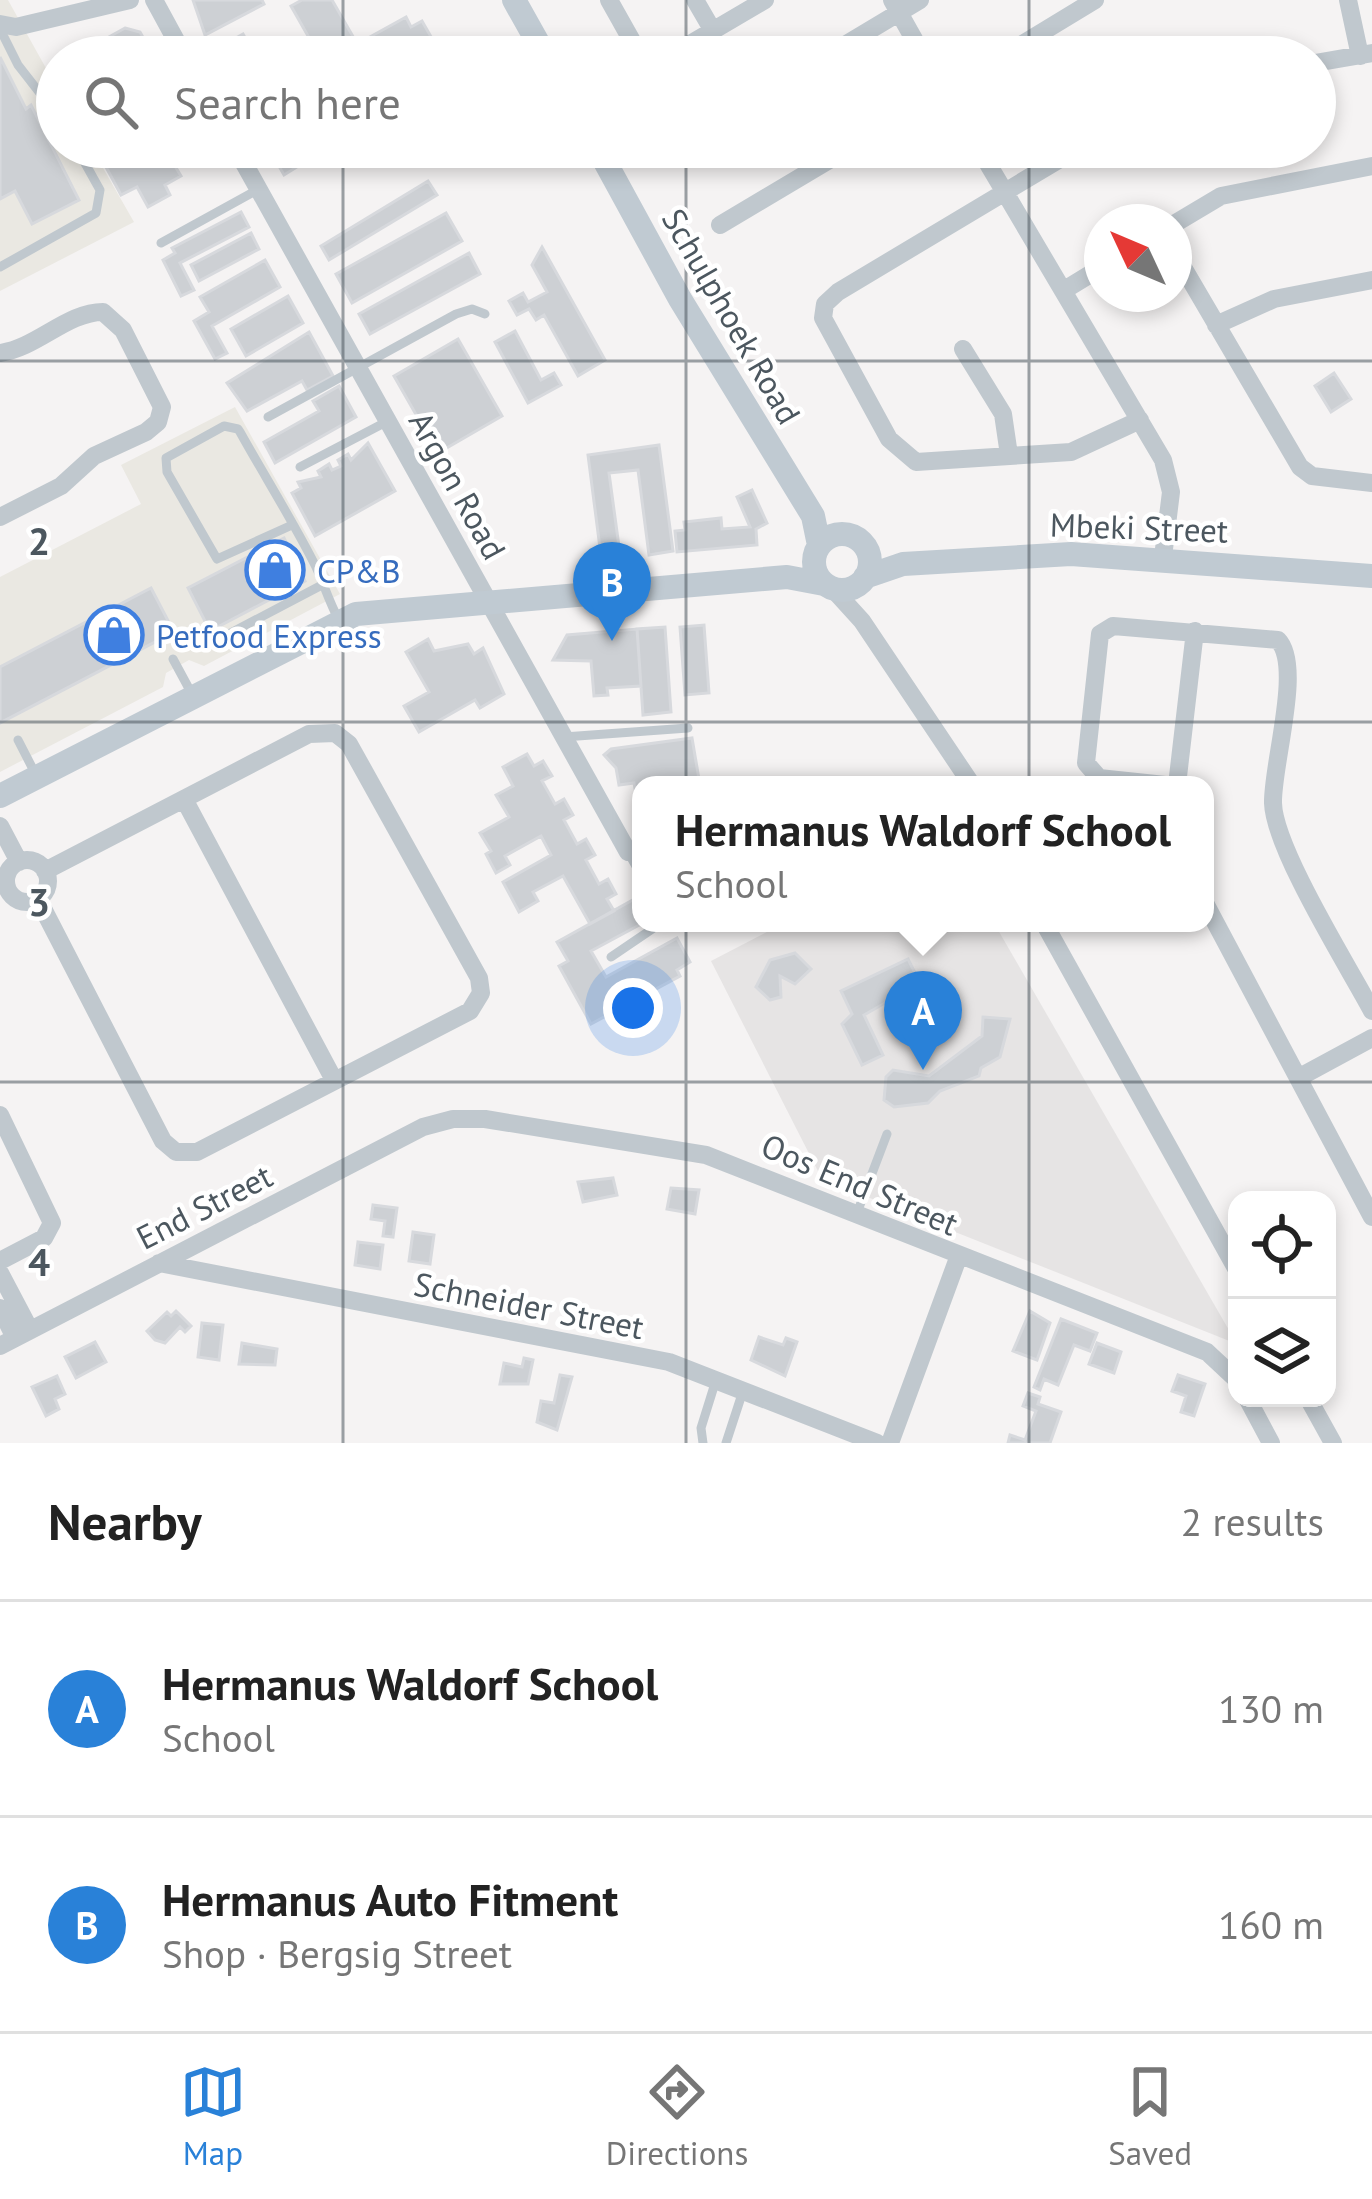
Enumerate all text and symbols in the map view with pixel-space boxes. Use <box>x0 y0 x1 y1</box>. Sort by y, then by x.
search box <box>36 36 1336 168</box>
icon: search <box>78 69 144 135</box>
text: Search here <box>174 73 401 131</box>
street label: Schulphoek Road <box>653 201 811 431</box>
north arrow <box>1084 204 1192 312</box>
street label: Argon Road <box>400 403 516 567</box>
street label: Mbeki Street <box>1049 502 1229 552</box>
text: 2 <box>28 515 50 566</box>
shop icon: CP&B <box>244 539 306 601</box>
pin: B <box>573 542 651 641</box>
place label: CP&B <box>317 549 400 592</box>
shop icon: Petfood Express <box>83 604 145 666</box>
place label: Petfood Express <box>156 614 382 657</box>
popup <box>632 776 1214 932</box>
text: Hermanus Waldorf School <box>675 800 1171 858</box>
text: School <box>675 858 788 909</box>
text: 3 <box>28 876 50 927</box>
pin: A <box>884 971 962 1070</box>
your location <box>603 978 663 1038</box>
street label: Oos End Street <box>755 1123 965 1245</box>
street label: End Street <box>129 1154 279 1258</box>
map controls <box>1228 1191 1336 1407</box>
button: locate <box>1228 1191 1336 1299</box>
text: 4 <box>28 1236 50 1287</box>
street label: Schneider Street <box>411 1262 647 1348</box>
button: layers <box>1228 1299 1336 1407</box>
text: Nearby <box>48 1488 202 1554</box>
text: 2 results <box>1181 1496 1324 1547</box>
text: Hermanus Waldorf School <box>162 1654 658 1712</box>
text: A <box>75 1683 99 1734</box>
text: 130 m <box>1218 1683 1324 1734</box>
text: School <box>162 1712 275 1763</box>
text: Hermanus Auto Fitment <box>162 1870 618 1928</box>
text: B <box>75 1899 99 1950</box>
text: 160 m <box>1218 1899 1324 1950</box>
text: Shop · Bergsig Street <box>162 1928 512 1979</box>
tab: Map <box>180 2059 246 2174</box>
tab: Directions <box>606 2059 748 2174</box>
tab: Saved <box>1108 2059 1192 2174</box>

